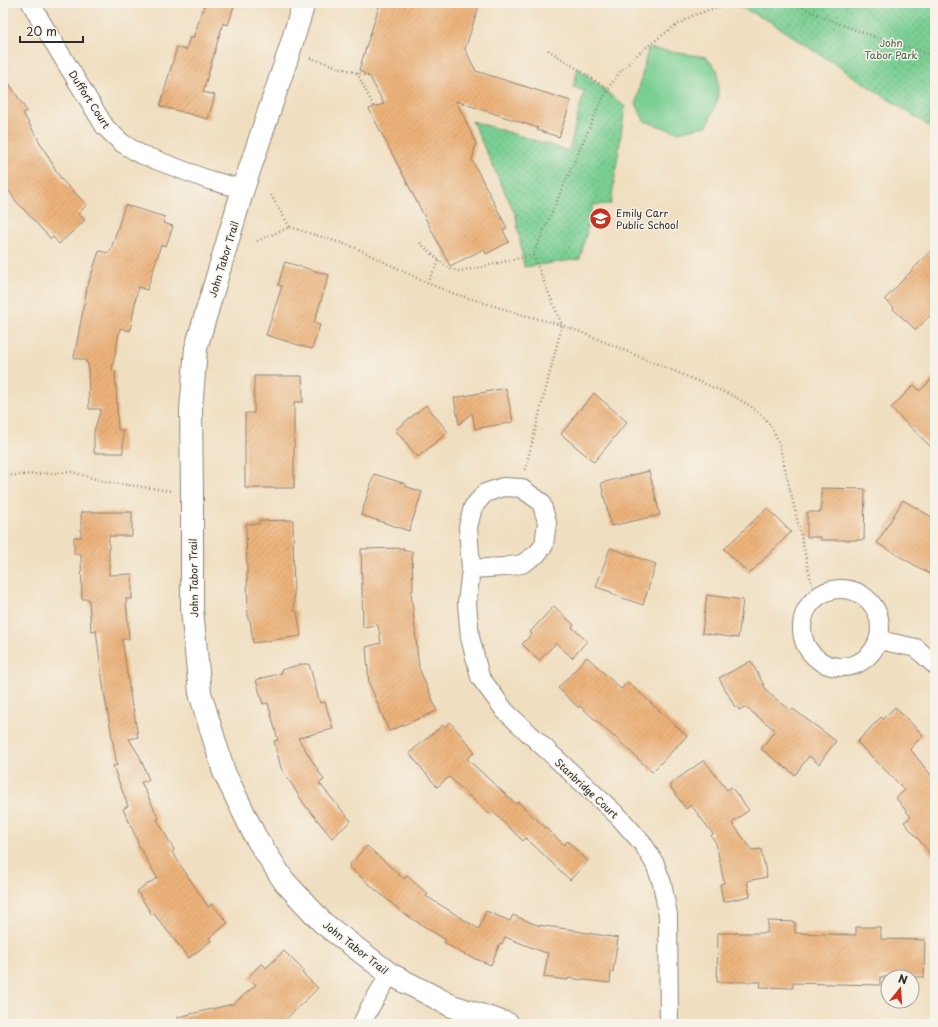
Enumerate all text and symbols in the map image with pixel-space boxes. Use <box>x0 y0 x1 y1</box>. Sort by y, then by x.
scale bar <box>20 18 83 44</box>
text: 20 m <box>26 22 57 40</box>
park label: John Tabor Park <box>864 35 918 62</box>
street label: Duffort Court <box>66 67 114 131</box>
school or university icon: Emily Carr Public School <box>588 205 614 231</box>
place label: Emily Carr Public School <box>616 205 679 232</box>
street label: John Tabor Trail <box>204 219 242 299</box>
street label: John Tabor Trail <box>185 538 201 618</box>
street label: Stanbridge Court <box>552 755 622 821</box>
street label: John Tabor Trail <box>320 917 392 977</box>
north arrow <box>880 969 920 1009</box>
text: N <box>896 970 910 988</box>

